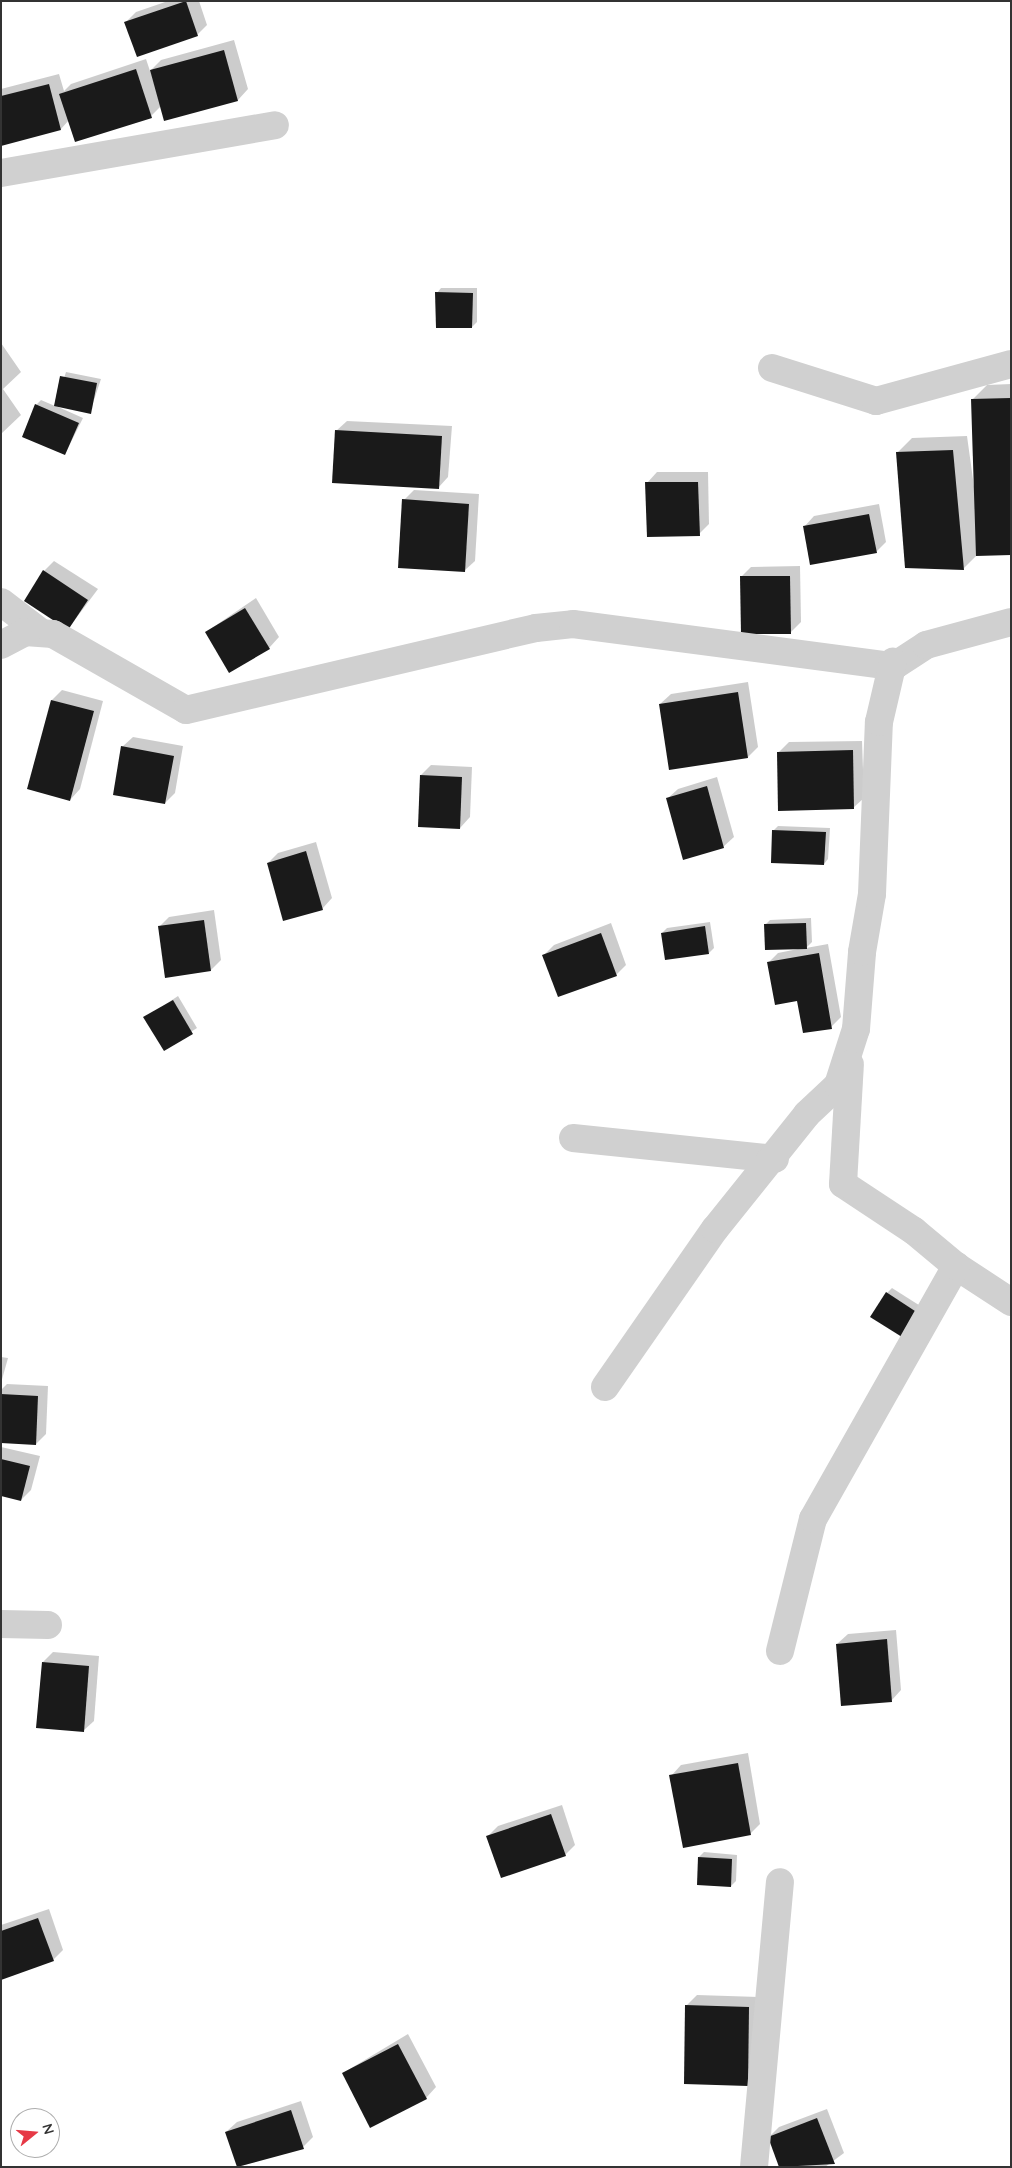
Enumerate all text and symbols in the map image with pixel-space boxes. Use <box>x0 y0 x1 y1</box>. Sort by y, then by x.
north arrow <box>10 2108 60 2158</box>
text: N <box>38 2121 58 2136</box>

